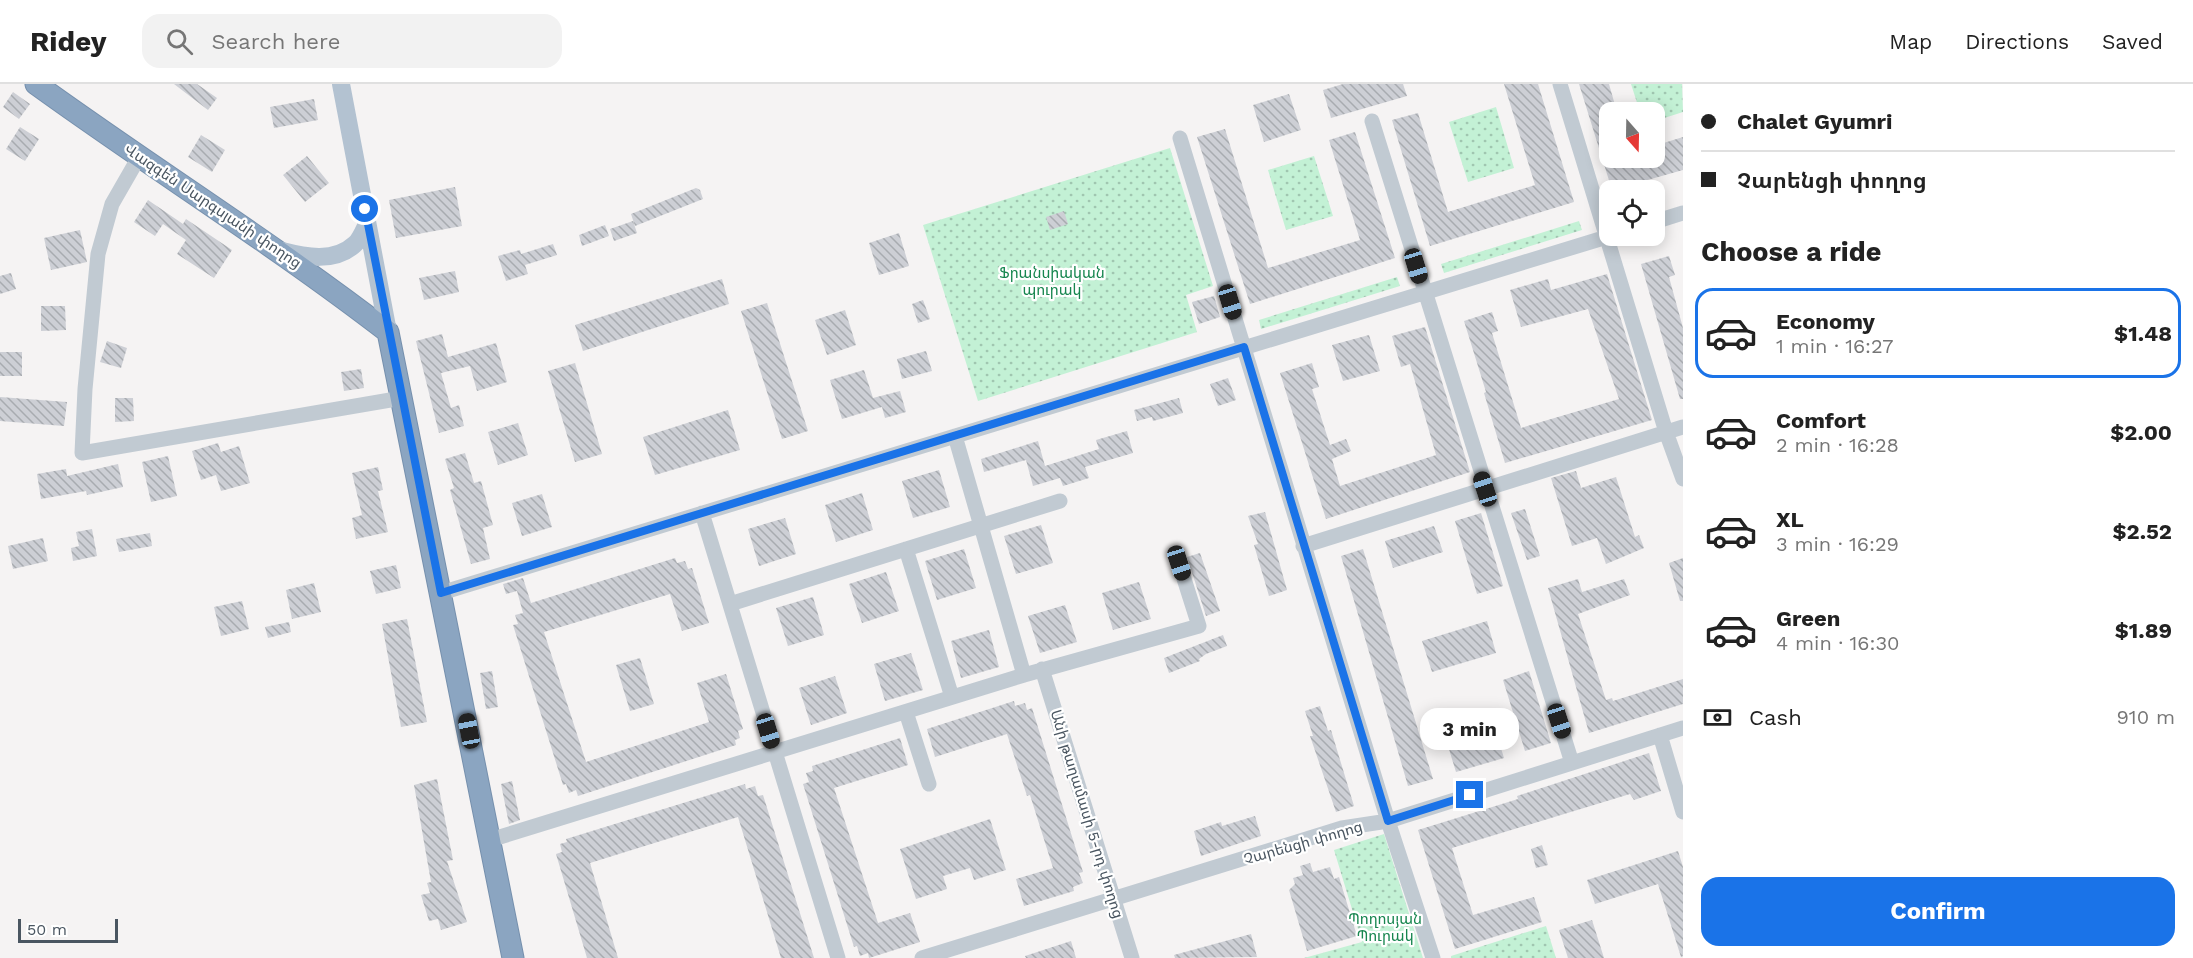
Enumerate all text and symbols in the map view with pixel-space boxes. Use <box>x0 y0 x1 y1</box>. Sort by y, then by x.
search box <box>142 14 562 68</box>
text: Ridey <box>30 25 106 58</box>
icon: search <box>163 25 196 58</box>
text: Search here <box>211 29 340 54</box>
text: Map <box>1889 29 1932 54</box>
text: Directions <box>1965 29 2069 54</box>
text: Saved <box>2102 29 2163 54</box>
north arrow <box>1599 102 1665 168</box>
map controls <box>1599 102 1665 246</box>
text: Chalet Gyumri <box>1737 109 1892 134</box>
street label: Վազգեն Սարգսյանի փողոց <box>121 140 305 272</box>
text: Չարենցի փողոց <box>1737 168 1927 193</box>
button: locate <box>1599 180 1665 246</box>
route start <box>351 195 378 222</box>
text: Choose a ride <box>1701 236 1881 268</box>
car <box>1402 246 1430 286</box>
park label: Ֆրանսիական պուրակ <box>999 264 1105 299</box>
car <box>1216 282 1244 322</box>
icon: car <box>1704 306 1758 360</box>
text: Economy <box>1776 309 1875 334</box>
text: $1.48 <box>2114 321 2172 346</box>
text: 1 min · 16:27 <box>1776 334 1894 358</box>
icon: car <box>1704 405 1758 459</box>
text: Comfort <box>1776 408 1866 433</box>
text: $2.00 <box>2110 420 2172 445</box>
text: 2 min · 16:28 <box>1776 433 1899 457</box>
car <box>1471 469 1499 509</box>
icon: car <box>1704 504 1758 558</box>
text: XL <box>1776 507 1804 532</box>
text: $2.52 <box>2112 519 2172 544</box>
text: 3 min · 16:29 <box>1776 532 1899 556</box>
car <box>1165 543 1193 583</box>
icon: car <box>1704 603 1758 657</box>
text: Green <box>1776 606 1840 631</box>
text: $1.89 <box>2115 618 2172 643</box>
text: 4 min · 16:30 <box>1776 631 1900 655</box>
car <box>1545 701 1573 741</box>
icon: cash <box>1701 701 1734 734</box>
text: Cash <box>1749 705 1802 730</box>
text: 910 m <box>2117 705 2175 729</box>
street label: Անի թաղամասի 5-րդ փողոց <box>1047 707 1127 921</box>
callout: 3 min <box>1420 708 1520 750</box>
car <box>754 711 782 751</box>
car <box>457 712 481 750</box>
text: 3 min <box>1442 717 1497 741</box>
route end <box>1456 781 1483 808</box>
street label: Չարենցի փողոց <box>1242 817 1364 869</box>
button: Confirm <box>1701 877 2175 946</box>
park label: Պողոսյան Պուրակ <box>1348 910 1422 945</box>
scale bar <box>18 916 118 944</box>
text: 50 m <box>27 920 67 939</box>

